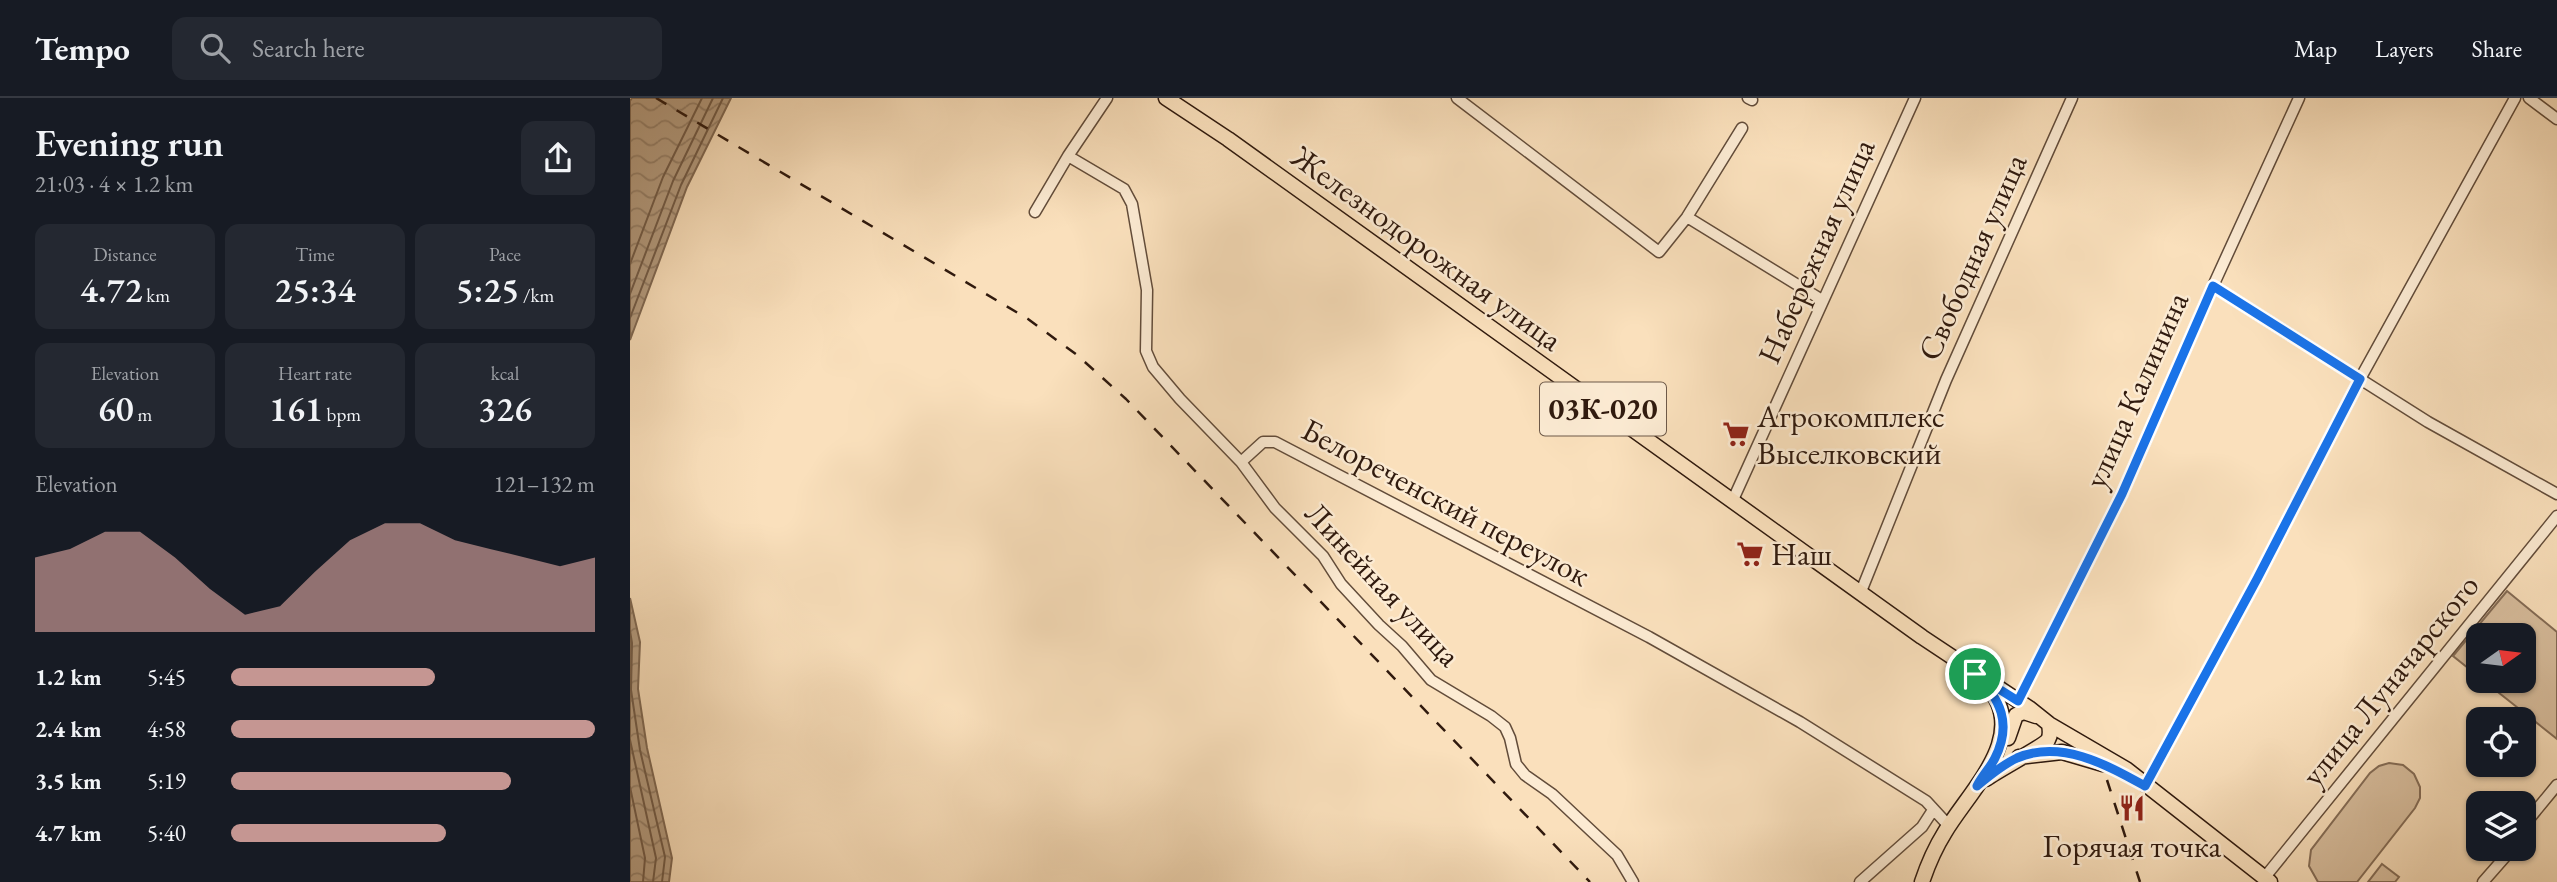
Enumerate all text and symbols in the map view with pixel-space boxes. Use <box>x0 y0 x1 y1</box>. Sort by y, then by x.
search box <box>172 17 662 80</box>
text: Tempo <box>35 27 130 70</box>
icon: search <box>196 29 234 67</box>
text: Search here <box>252 31 365 65</box>
text: Map <box>2294 33 2337 64</box>
text: Layers <box>2375 33 2434 64</box>
text: Share <box>2472 33 2522 64</box>
text: Evening run <box>35 118 224 167</box>
button: share <box>521 121 595 195</box>
street label: Набережная улица <box>1748 132 1884 370</box>
street label: Железнодорожная улица <box>1283 135 1571 360</box>
street label: Свободная улица <box>1908 147 2036 367</box>
text: 21:03 · 4 × 1.2 km <box>35 169 193 199</box>
text: Distance <box>93 242 157 267</box>
text: Time <box>295 242 335 267</box>
text: Pace <box>489 242 521 267</box>
text: 4.72 <box>80 267 142 312</box>
text: 25:34 <box>274 267 356 312</box>
text: 5:25 <box>456 267 519 312</box>
text: km <box>142 283 170 308</box>
text: /km <box>519 283 554 308</box>
street label: улица Калинина <box>2074 285 2198 495</box>
text: Elevation <box>91 361 159 386</box>
text: Heart rate <box>278 361 352 386</box>
text: kcal <box>491 361 519 386</box>
road number: 03К-020 <box>1540 382 1666 436</box>
text: 60 <box>98 386 134 431</box>
text: 161 <box>269 386 323 431</box>
text: 326 <box>478 386 532 431</box>
place label: Агрокомплекс Выселковский <box>1756 395 1945 474</box>
text: m <box>134 402 152 427</box>
text: bpm <box>323 402 361 427</box>
street label: Белореченский переулок <box>1295 408 1597 596</box>
supermarket icon: Агрокомплекс Выселковский <box>1721 419 1751 449</box>
text: Elevation <box>35 469 118 499</box>
text: 121–132 m <box>494 469 595 499</box>
street label: Линейная улица <box>1296 493 1470 675</box>
place label: Наш <box>1771 533 1832 575</box>
supermarket icon: Наш <box>1735 539 1765 569</box>
street label: улица Луначарского <box>2292 566 2488 794</box>
north arrow <box>2466 623 2536 693</box>
map controls <box>2466 623 2536 861</box>
pin <box>1945 644 2005 704</box>
icon: arrive <box>1956 655 1994 693</box>
text: 1.2 km <box>35 662 102 692</box>
text: 5:45 <box>147 662 186 692</box>
button: locate <box>2466 707 2536 777</box>
text: 2.4 km <box>35 714 102 744</box>
text: 4:58 <box>147 714 186 744</box>
text: 3.5 km <box>35 766 102 796</box>
text: 5:19 <box>147 766 186 796</box>
button: layers <box>2466 791 2536 861</box>
restaurant icon: Горячая точка <box>2117 793 2147 823</box>
text: 4.7 km <box>35 818 102 848</box>
text: 5:40 <box>147 818 186 848</box>
place label: Горячая точка <box>2043 825 2222 867</box>

